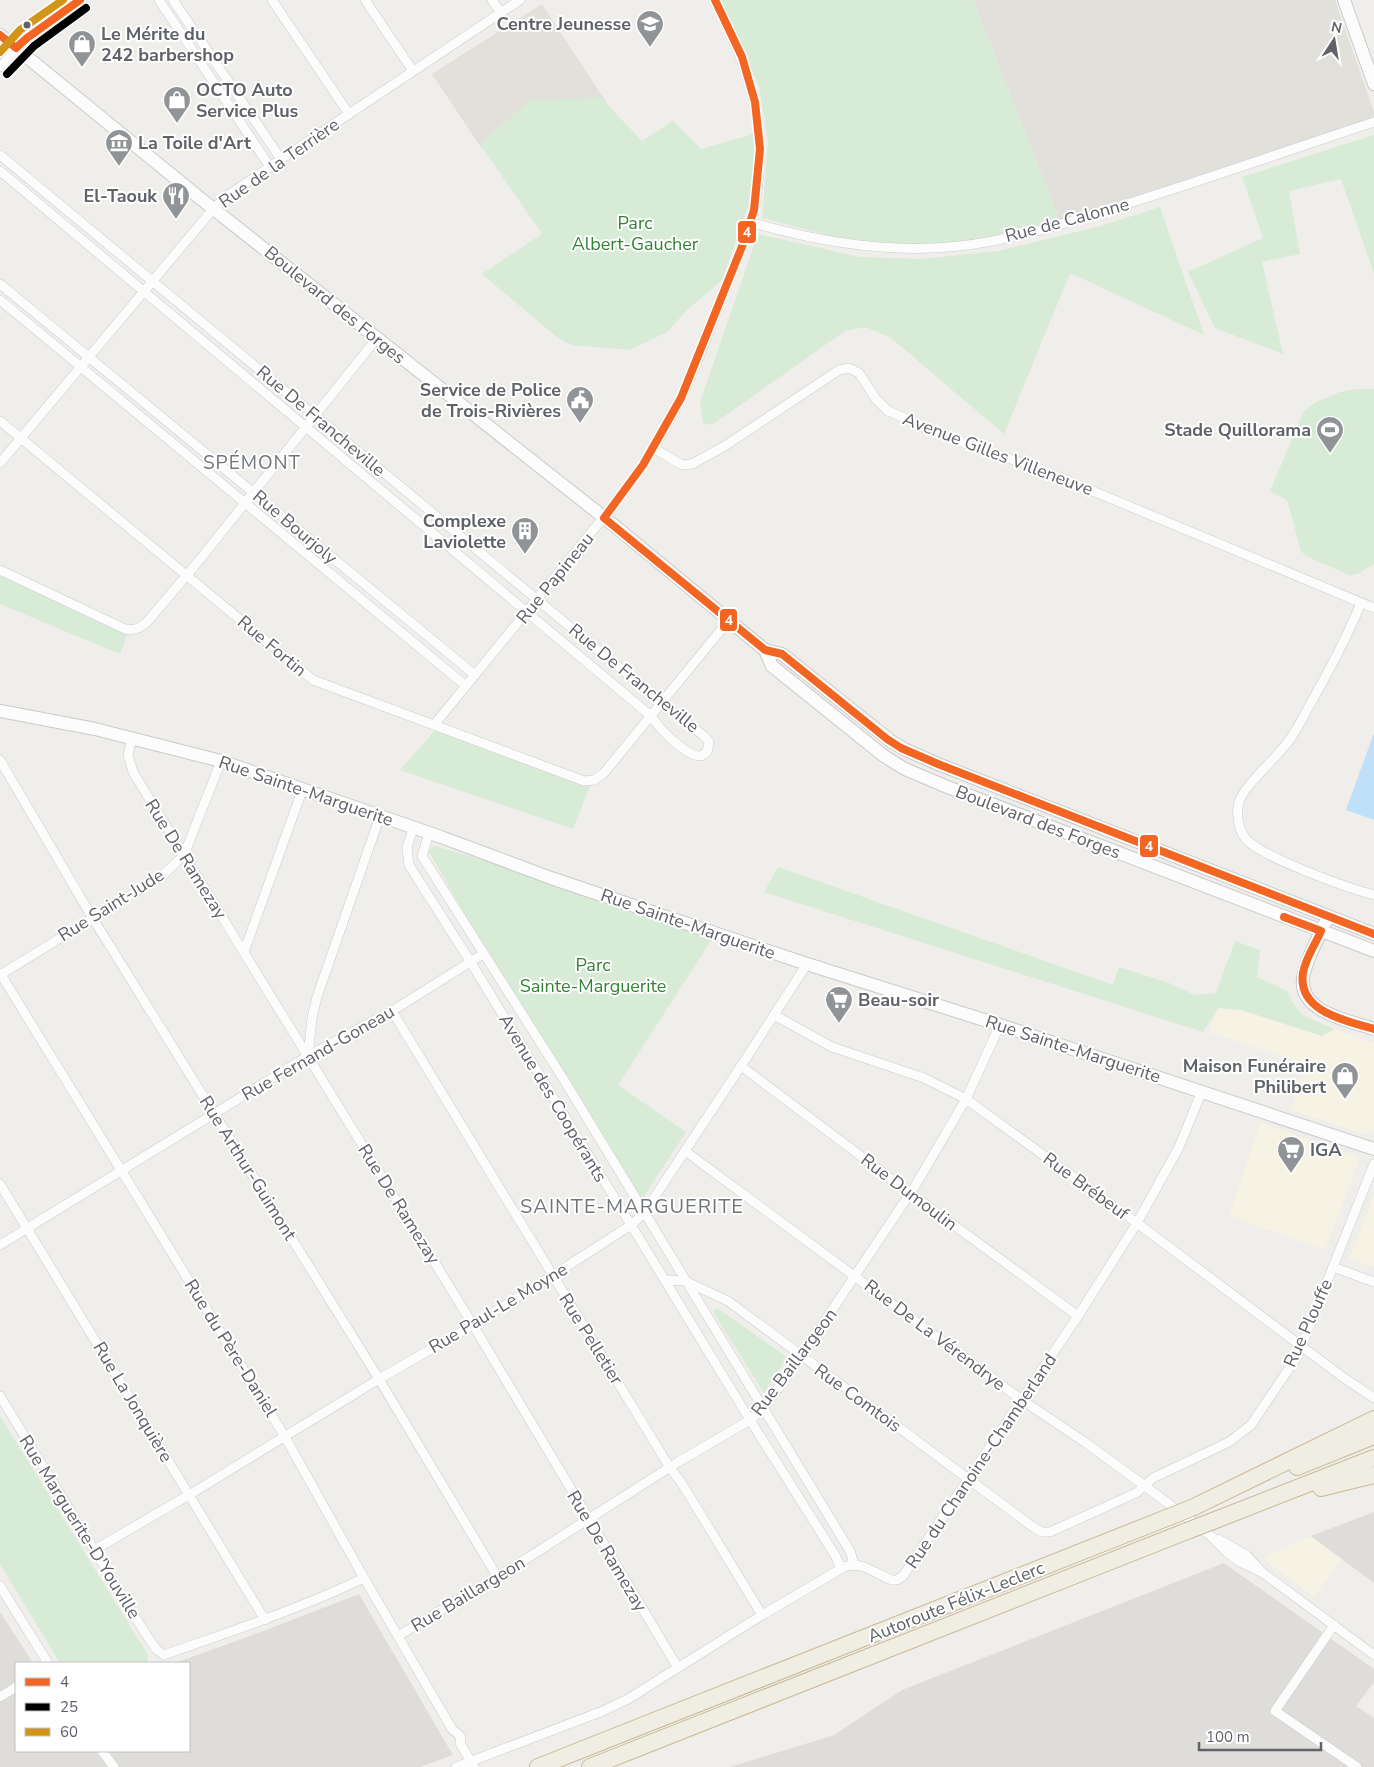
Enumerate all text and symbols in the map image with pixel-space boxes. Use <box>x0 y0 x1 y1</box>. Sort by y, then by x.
school or university icon: Centre Jeunesse <box>635 9 665 48</box>
place label: Centre Jeunesse <box>497 12 631 36</box>
north arrow <box>1309 15 1359 65</box>
text: N <box>1329 17 1344 38</box>
unlabelled marker <box>22 20 32 30</box>
place label: Le Mérite du 242 barbershop <box>101 22 234 67</box>
shop icon: Le Mérite du 242 barbershop <box>67 29 97 68</box>
place label: OCTO Auto Service Plus <box>196 78 299 123</box>
shop icon: OCTO Auto Service Plus <box>162 85 192 124</box>
street label: Rue de la Terrière <box>214 112 344 214</box>
museum icon: La Toile d'Art <box>104 128 134 167</box>
place label: La Toile d'Art <box>138 131 251 155</box>
restaurant icon: El-Taouk <box>161 181 191 220</box>
place label: El-Taouk <box>84 184 157 208</box>
street label: Rue de Calonne <box>1002 192 1132 248</box>
park label: Parc Albert-Gaucher <box>572 211 699 256</box>
line badge: 4 <box>737 220 757 244</box>
text: 4 <box>743 223 752 242</box>
street label: Boulevard des Forges <box>259 241 411 369</box>
street label: Rue De Francheville <box>252 360 390 482</box>
place label: Service de Police de Trois-Rivières <box>420 378 561 423</box>
public building icon: Service de Police de Trois-Rivières <box>565 385 595 424</box>
street label: Avenue Gilles Villeneuve <box>899 407 1097 501</box>
sports icon: Stade Quillorama <box>1315 415 1345 454</box>
place label: Stade Quillorama <box>1164 418 1311 442</box>
district label: SPÉMONT <box>203 450 301 476</box>
street label: Rue Bourjoly <box>248 484 343 570</box>
place label: Complexe Laviolette <box>423 509 506 554</box>
building icon: Complexe Laviolette <box>510 516 540 555</box>
street label: Rue Papineau <box>511 527 599 629</box>
line badge: 4 <box>719 608 738 632</box>
street label: Rue Fortin <box>232 610 312 682</box>
text: 4 <box>725 611 734 630</box>
street label: Rue De Francheville <box>564 618 704 738</box>
street label: Rue Sainte-Marguerite <box>216 750 396 832</box>
street label: Boulevard des Forges <box>952 779 1124 865</box>
street label: Rue De Ramezay <box>139 794 233 924</box>
line badge: 4 <box>1139 834 1159 858</box>
text: 4 <box>1145 837 1154 856</box>
street label: Rue Saint-Jude <box>53 863 169 947</box>
street label: Rue Sainte-Marguerite <box>598 883 778 965</box>
park label: Parc Sainte-Marguerite <box>520 953 666 998</box>
supermarket icon: Beau-soir <box>824 985 854 1024</box>
place label: Beau-soir <box>858 988 939 1012</box>
street label: Rue Fernand-Goneau <box>237 999 399 1107</box>
street label: Rue Sainte-Marguerite <box>982 1009 1164 1089</box>
street label: Avenue des Coopérants <box>493 1010 613 1186</box>
place label: Maison Funéraire Philibert <box>1183 1054 1326 1099</box>
shop icon: Maison Funéraire Philibert <box>1330 1061 1360 1100</box>
street label: Rue Arthur-Guimont <box>194 1091 303 1245</box>
supermarket icon: IGA <box>1276 1135 1306 1174</box>
place label: IGA <box>1310 1138 1342 1162</box>
street label: Rue De Ramezay <box>352 1139 446 1269</box>
street label: Rue Brébeuf <box>1038 1147 1135 1226</box>
street label: Rue Dumoulin <box>856 1148 962 1236</box>
district label: SAINTE-MARGUERITE <box>520 1193 744 1220</box>
street label: Rue Paul-Le Moyne <box>424 1257 572 1359</box>
street label: Rue De La Vérendrye <box>859 1274 1011 1396</box>
street label: Rue du Père-Daniel <box>179 1275 283 1422</box>
street label: Rue Plouffe <box>1278 1275 1338 1371</box>
street label: Rue Pelletier <box>553 1289 629 1390</box>
street label: Rue Baillargeon <box>746 1303 842 1421</box>
street label: Rue La Jonquière <box>88 1337 178 1467</box>
street label: Rue du Chanoine-Chamberland <box>900 1349 1062 1573</box>
street label: Rue Comtois <box>810 1358 906 1438</box>
street label: Rue Marguerite-D'Youville <box>14 1431 146 1623</box>
street label: Rue De Ramezay <box>561 1486 653 1617</box>
street label: Rue Baillargeon <box>406 1550 530 1638</box>
street label: Autoroute Félix-Leclerc <box>864 1556 1048 1648</box>
legend <box>15 1662 190 1752</box>
text: 4 <box>60 1672 69 1692</box>
text: 25 <box>60 1697 78 1717</box>
scale bar <box>1199 1720 1322 1752</box>
text: 60 <box>60 1722 78 1742</box>
text: 100 m <box>1206 1727 1250 1747</box>

